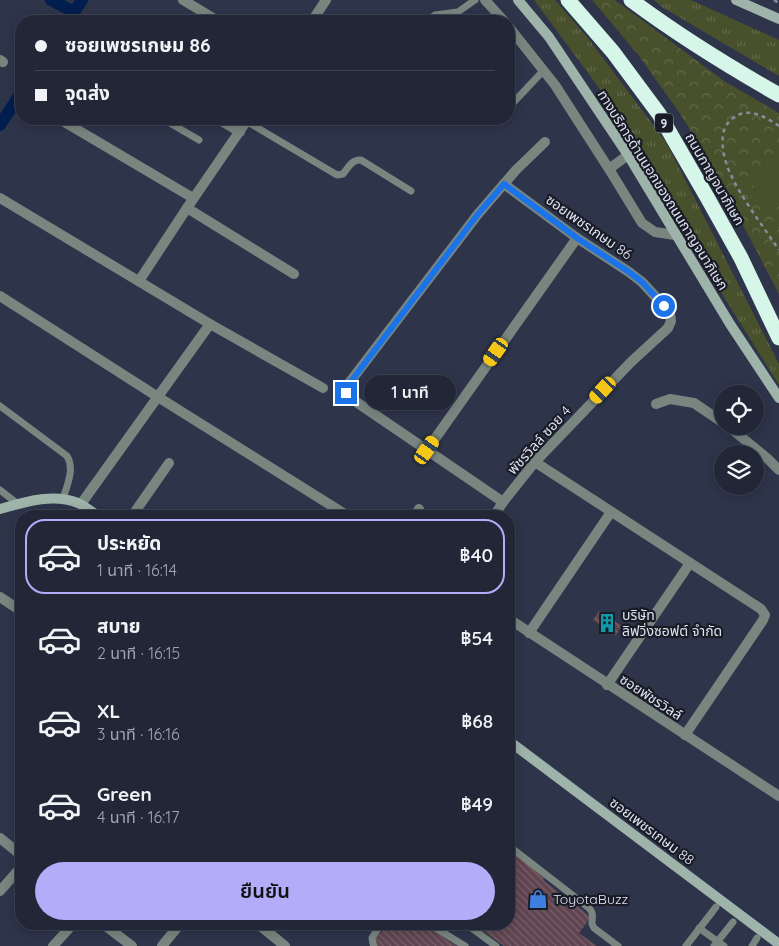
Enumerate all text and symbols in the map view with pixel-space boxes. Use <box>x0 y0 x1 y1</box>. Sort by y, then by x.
text: ซอยเพชรเกษม 86 <box>65 33 210 57</box>
text: จุดส่ง <box>65 81 110 105</box>
street label: ทางบริการด้านนอกของถนนกาญจนาภิเษก <box>594 86 732 294</box>
road number: 9 <box>655 114 673 132</box>
street label: ถนนกาญจนาภิเษก <box>681 130 749 228</box>
street label: ซอยเพชรเกษม 86 <box>542 191 636 264</box>
route start <box>653 295 675 317</box>
car <box>481 335 510 369</box>
car <box>587 374 618 406</box>
callout: 1 นาที <box>364 376 456 410</box>
route end <box>335 382 357 404</box>
text: 1 นาที <box>391 382 429 402</box>
map controls <box>714 385 764 495</box>
button: locate <box>714 385 764 435</box>
street label: พัชรวิลล์ ซอย 4 <box>503 402 575 478</box>
car <box>412 433 441 467</box>
button: layers <box>714 445 764 495</box>
text: ประหยัด <box>97 531 161 555</box>
icon: car <box>37 534 82 579</box>
text: ฿40 <box>460 543 493 567</box>
text: 1 นาที · 16:14 <box>97 560 177 580</box>
place label: บริษัท ลิฟวิ่งซอฟต์ จำกัด <box>622 606 722 640</box>
building icon: บริษัท ลิฟวิ่งซอฟต์ จำกัด <box>596 612 618 634</box>
text: สบาย <box>97 614 141 638</box>
icon: car <box>37 617 82 662</box>
text: ฿54 <box>460 626 493 650</box>
text: 2 นาที · 16:15 <box>97 643 180 663</box>
street label: ซอยพัชรวิลล์ <box>616 670 686 724</box>
text: XL <box>97 699 120 723</box>
icon: car <box>37 700 82 745</box>
text: ฿68 <box>461 709 493 733</box>
text: 3 นาที · 16:16 <box>97 724 180 744</box>
text: Green <box>97 782 152 806</box>
icon: car <box>37 783 82 828</box>
text: ฿49 <box>461 792 493 816</box>
street label: ซอยเพชรเกษม 88 <box>606 793 698 869</box>
text: 4 นาที · 16:17 <box>97 807 179 827</box>
button: ยืนยัน <box>35 862 495 920</box>
shop icon: ToyotaBuzz <box>527 888 549 910</box>
place label: ToyotaBuzz <box>553 890 629 908</box>

